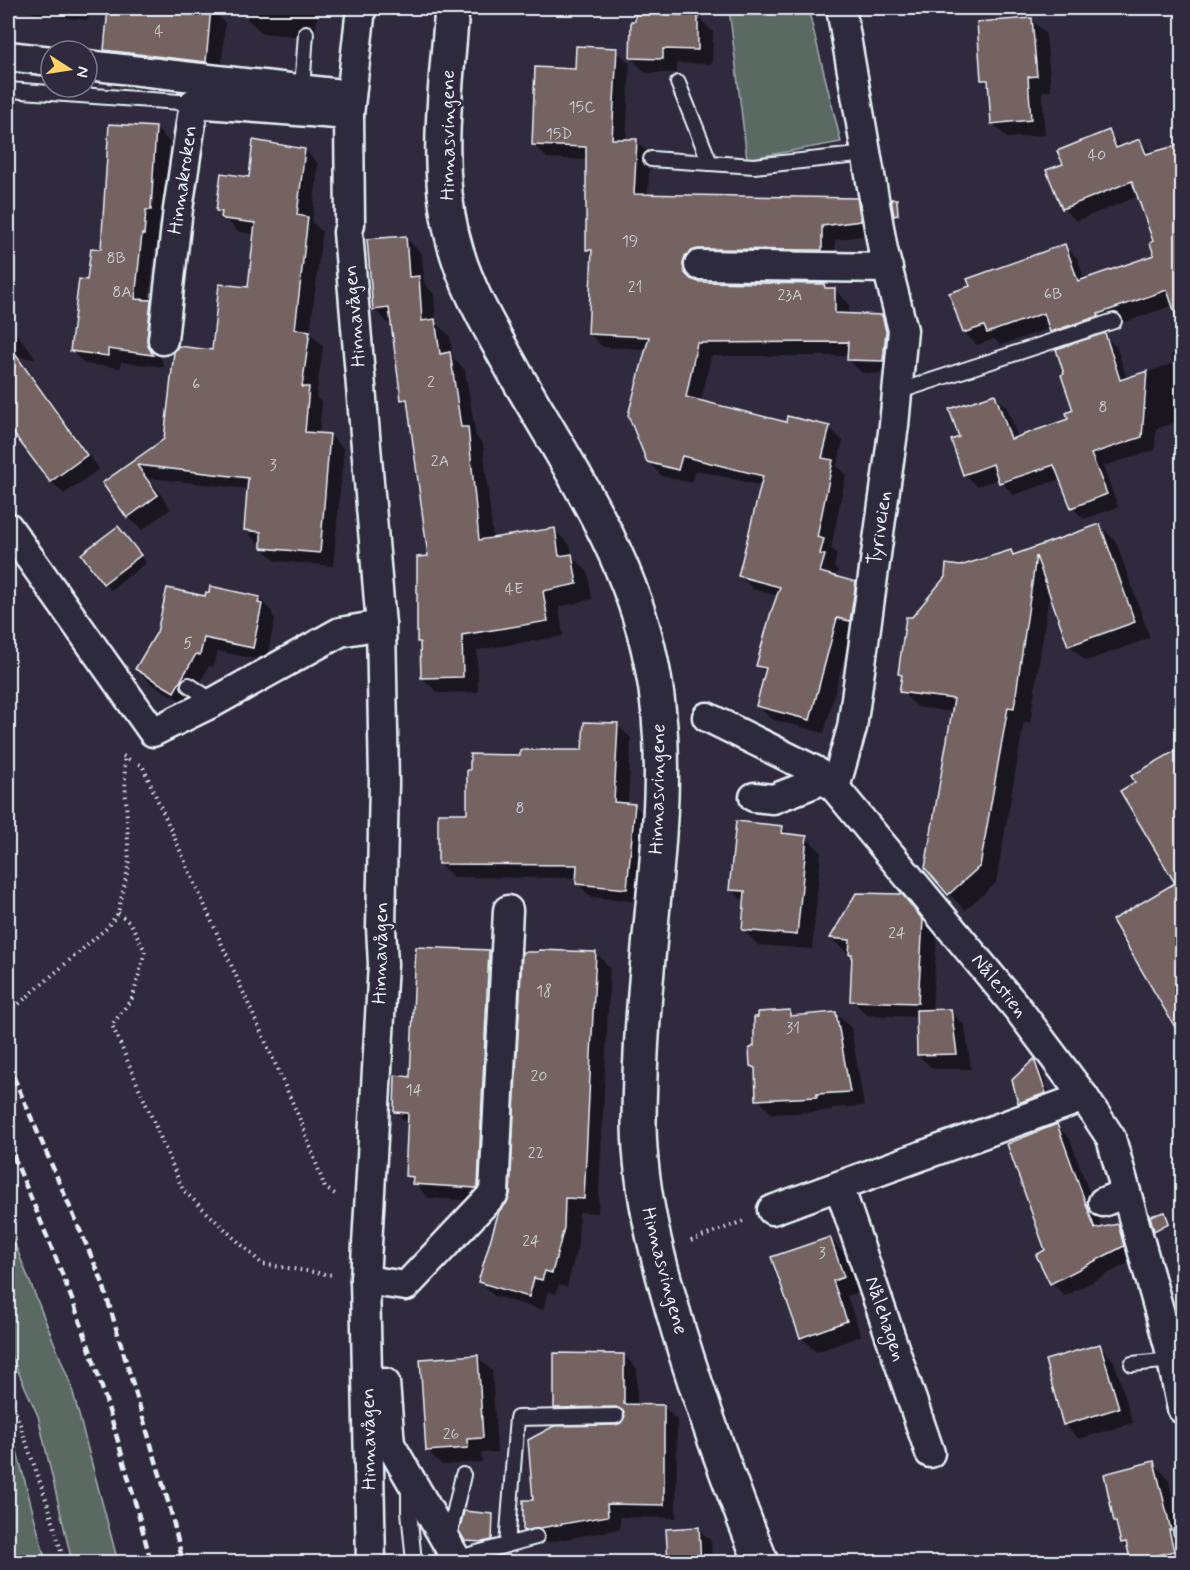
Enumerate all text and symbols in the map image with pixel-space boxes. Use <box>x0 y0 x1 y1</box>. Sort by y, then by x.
house number: 4 <box>154 21 164 42</box>
north arrow <box>39 39 99 99</box>
text: N <box>71 64 94 79</box>
street label: Hinnasvingene <box>435 70 462 200</box>
house number: 15C <box>568 97 596 118</box>
street label: Hinnakroken <box>162 124 204 236</box>
house number: 15D <box>546 124 572 145</box>
house number: 40 <box>1088 145 1106 166</box>
house number: 19 <box>622 231 638 252</box>
house number: 8B <box>106 248 126 269</box>
street label: Hinnavågen <box>337 264 373 368</box>
house number: 21 <box>628 277 642 298</box>
house number: 8A <box>112 282 132 303</box>
house number: 6B <box>1044 284 1062 305</box>
house number: 23A <box>777 285 803 306</box>
house number: 2 <box>427 372 435 393</box>
house number: 6 <box>192 374 200 395</box>
house number: 8 <box>1098 397 1108 418</box>
house number: 2A <box>431 451 449 472</box>
house number: 3 <box>269 455 277 476</box>
street label: Tyriveien <box>861 489 899 567</box>
house number: 4E <box>505 579 523 600</box>
house number: 5 <box>183 633 193 654</box>
street label: Hinnasvingene <box>643 723 673 855</box>
house number: 8 <box>515 798 525 819</box>
street label: Hinnavågen <box>367 902 395 1004</box>
house number: 24 <box>888 923 906 944</box>
street label: Nålestien <box>965 948 1033 1024</box>
house number: 18 <box>536 981 552 1002</box>
house number: 31 <box>786 1018 800 1039</box>
house number: 20 <box>531 1066 548 1087</box>
house number: 14 <box>406 1080 423 1101</box>
house number: 22 <box>528 1143 544 1164</box>
street label: Hinnasvingene <box>634 1204 694 1338</box>
house number: 24 <box>522 1231 540 1252</box>
house number: 3 <box>818 1243 826 1264</box>
street label: Nålehagen <box>857 1273 912 1366</box>
street label: Hinnavågen <box>355 1388 383 1490</box>
house number: 26 <box>443 1424 459 1445</box>

